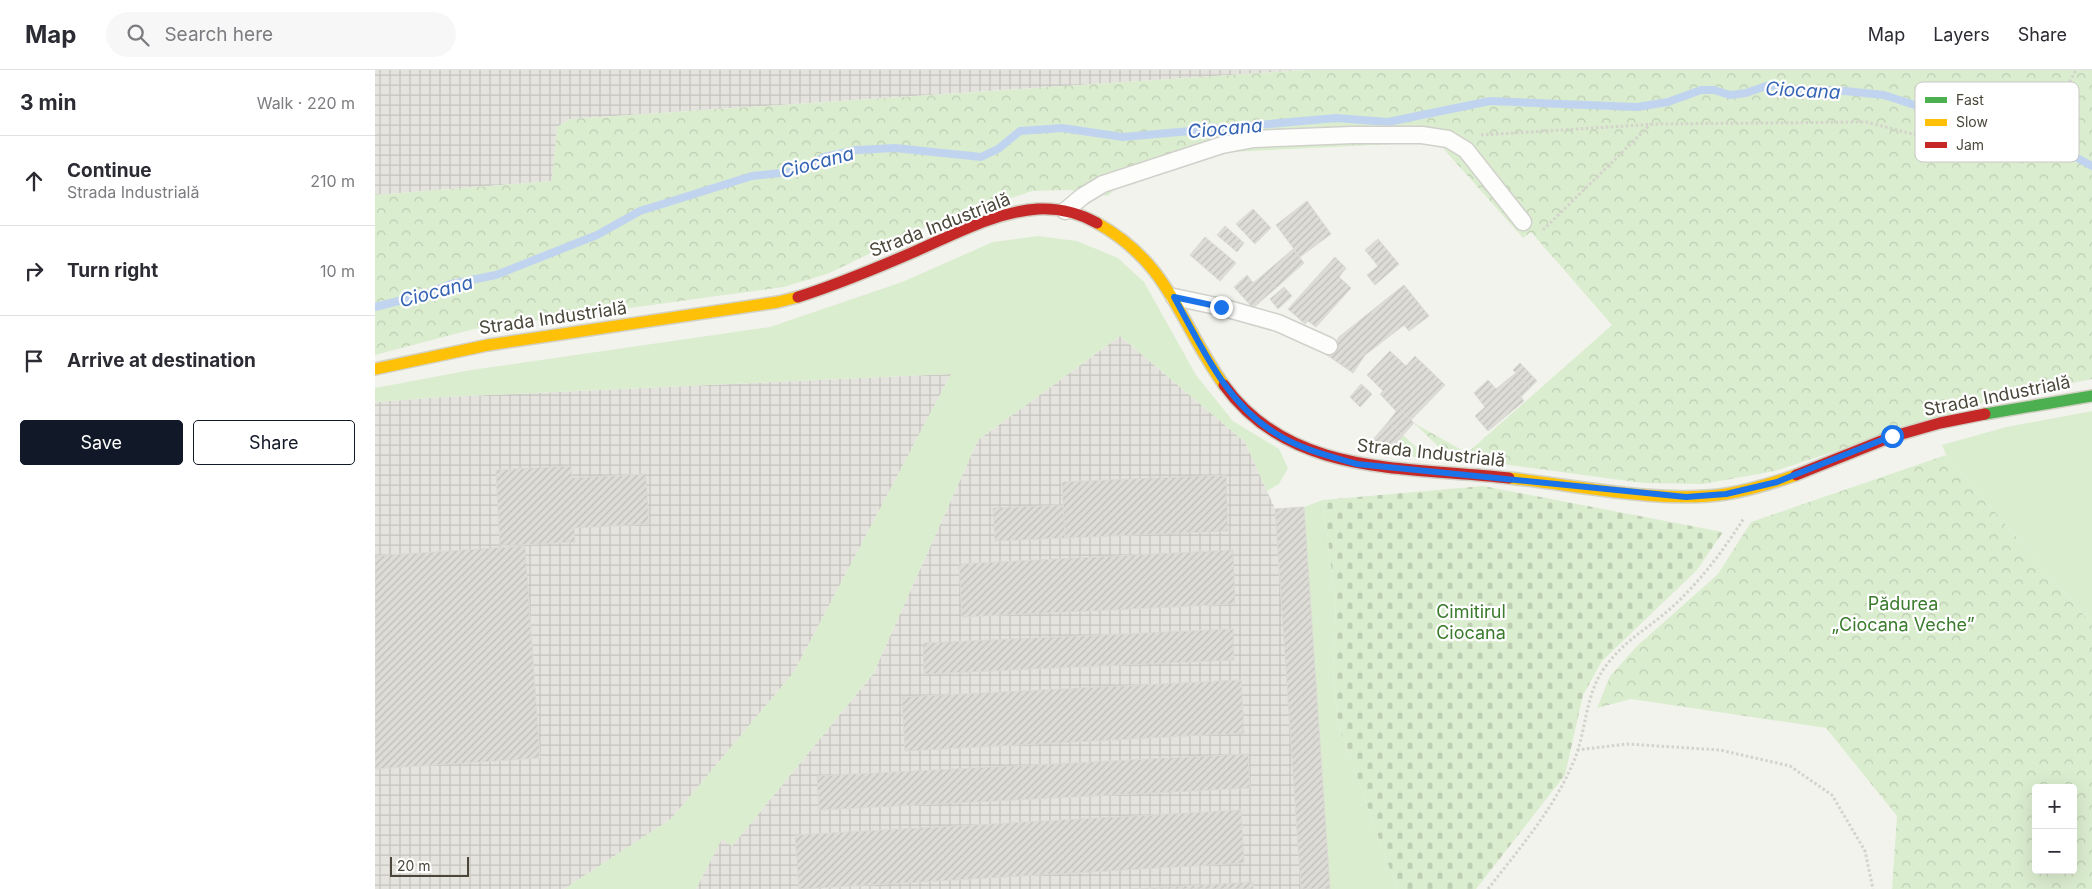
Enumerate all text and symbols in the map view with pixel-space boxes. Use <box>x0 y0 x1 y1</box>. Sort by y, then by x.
search box <box>106 12 456 57</box>
text: Map <box>25 20 76 49</box>
icon: search <box>124 21 152 49</box>
text: Search here <box>164 23 273 46</box>
text: Map <box>1868 24 1905 45</box>
text: Layers <box>1933 24 1990 45</box>
text: Share <box>2018 24 2067 45</box>
water label: Ciocana <box>1765 77 1842 104</box>
legend <box>1915 82 2079 162</box>
text: 3 min <box>20 90 76 115</box>
text: Fast <box>1956 91 1984 108</box>
text: Walk · 220 m <box>257 93 355 113</box>
text: Slow <box>1956 113 1988 130</box>
water label: Ciocana <box>1187 114 1264 143</box>
text: Jam <box>1956 136 1984 153</box>
water label: Ciocana <box>778 142 857 183</box>
text: Continue <box>67 159 152 182</box>
icon: ahead <box>20 167 48 195</box>
text: 210 m <box>310 171 355 191</box>
text: Strada Industrială <box>67 182 199 202</box>
street label: Strada Industrială <box>866 188 1013 261</box>
icon: right <box>20 257 48 285</box>
text: Turn right <box>67 259 158 282</box>
text: 10 m <box>320 261 355 281</box>
water label: Ciocana <box>397 271 476 312</box>
route end <box>1210 296 1233 319</box>
street label: Strada Industrială <box>478 297 628 338</box>
icon: arrive <box>20 347 48 375</box>
text: Arrive at destination <box>67 349 256 372</box>
street label: Strada Industrială <box>1922 371 2072 420</box>
button: Save <box>20 420 183 465</box>
button: Share <box>193 420 355 465</box>
route start <box>1881 425 1904 448</box>
street label: Strada Industrială <box>1356 434 1506 471</box>
park label: Pădurea „Ciocana Veche” <box>1831 593 1975 635</box>
park label: Cimitirul Ciocana <box>1436 601 1506 643</box>
map controls <box>2032 784 2077 874</box>
button: + <box>2032 784 2077 829</box>
button: − <box>2032 829 2077 874</box>
scale bar <box>390 854 469 877</box>
text: 20 m <box>397 857 431 874</box>

